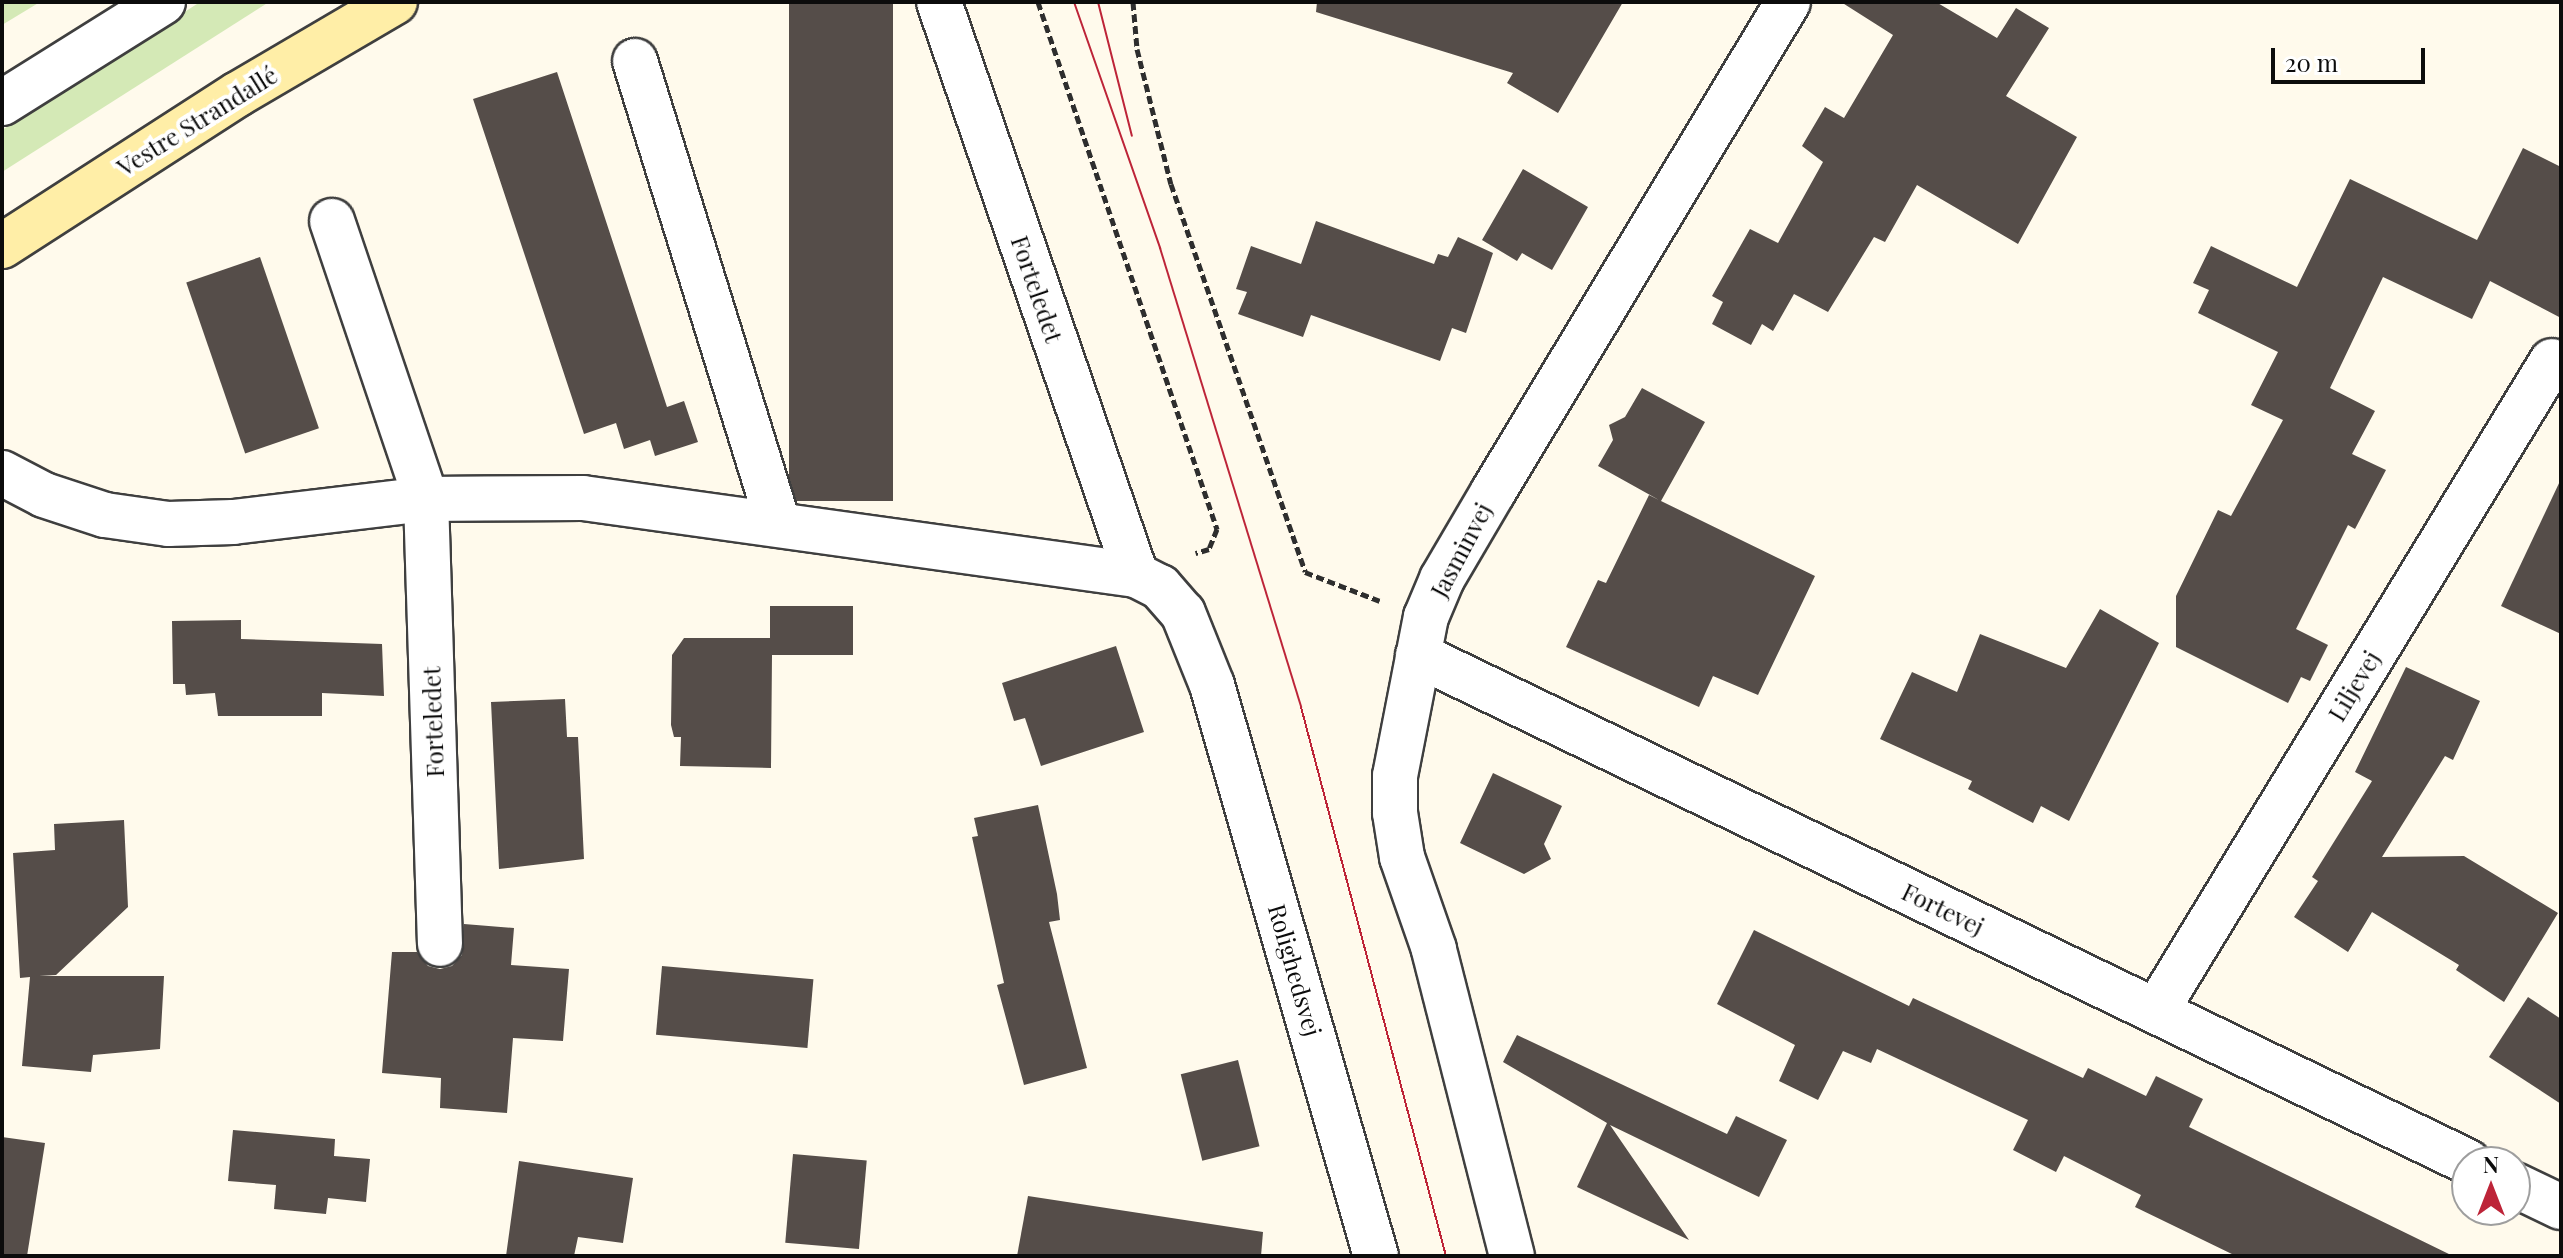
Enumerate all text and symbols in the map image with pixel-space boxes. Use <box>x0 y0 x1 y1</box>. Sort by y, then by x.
scale bar <box>2275 32 2429 82</box>
text: 20 m <box>2285 46 2338 78</box>
street label: Vestre Strandallé <box>112 60 282 182</box>
street label: Forteledet <box>1005 232 1069 346</box>
street label: Jasminvej <box>1424 498 1498 602</box>
street label: Liljevej <box>2322 646 2386 726</box>
street label: Forteledet <box>417 666 449 778</box>
street label: Fortevej <box>1897 877 1989 941</box>
street label: Rolighedsvej <box>1262 901 1328 1039</box>
north arrow <box>2451 1146 2531 1226</box>
text: N <box>2483 1149 2499 1179</box>

